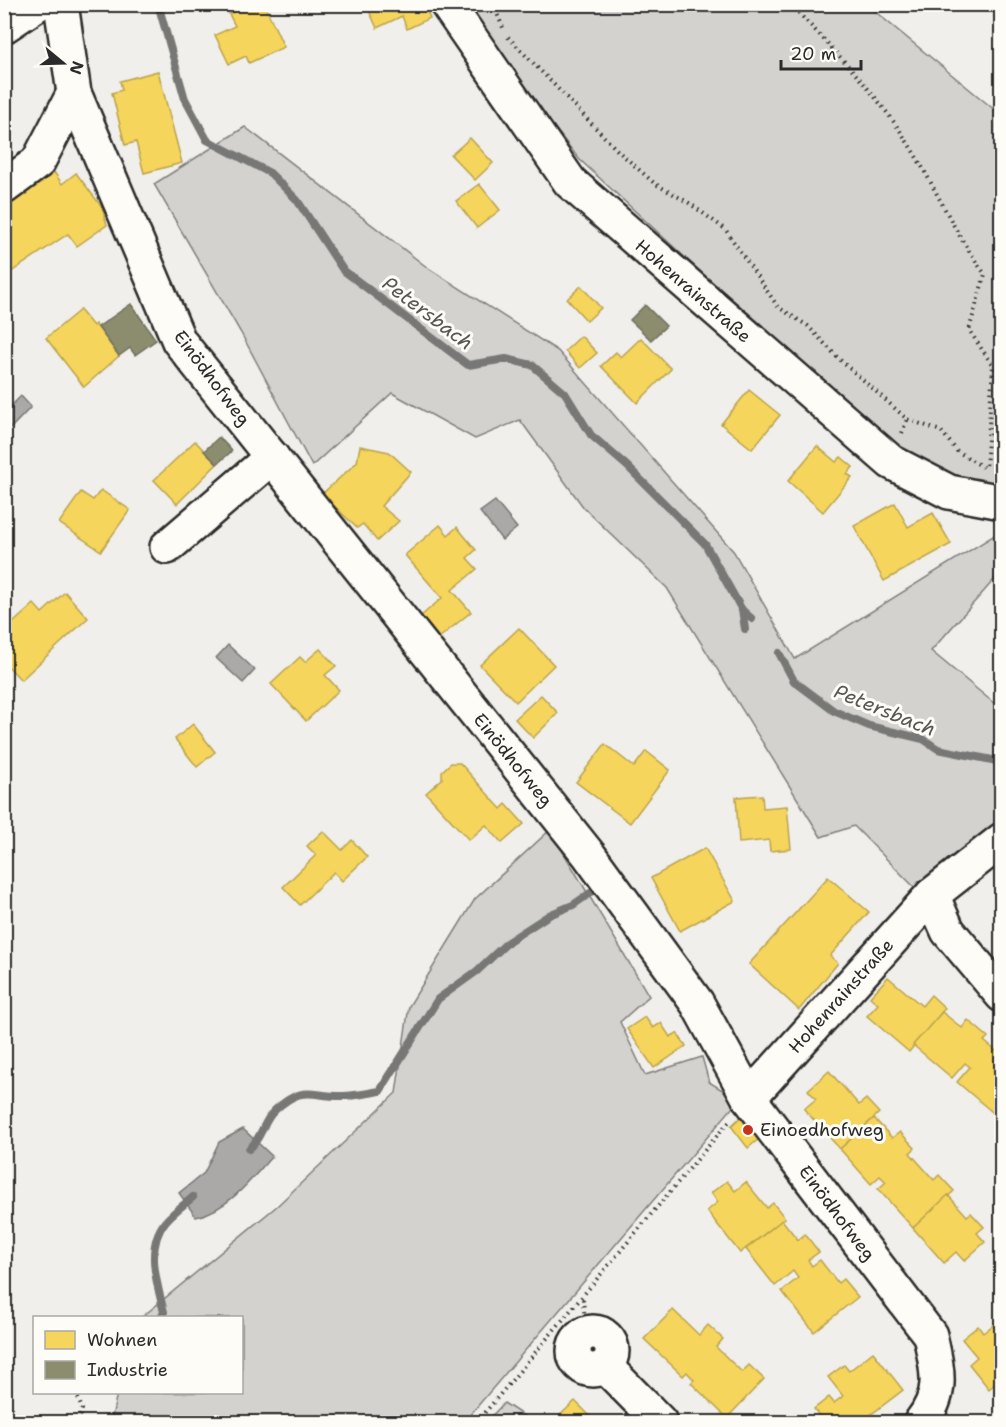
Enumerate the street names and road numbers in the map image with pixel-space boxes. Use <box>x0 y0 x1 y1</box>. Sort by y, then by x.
street label: Hohenrainstraße <box>630 234 756 348</box>
street label: Einödhofweg <box>168 325 256 431</box>
street label: Einödhofweg <box>468 708 558 812</box>
street label: Hohenrainstraße <box>783 934 899 1058</box>
street label: Einödhofweg <box>793 1160 881 1266</box>

